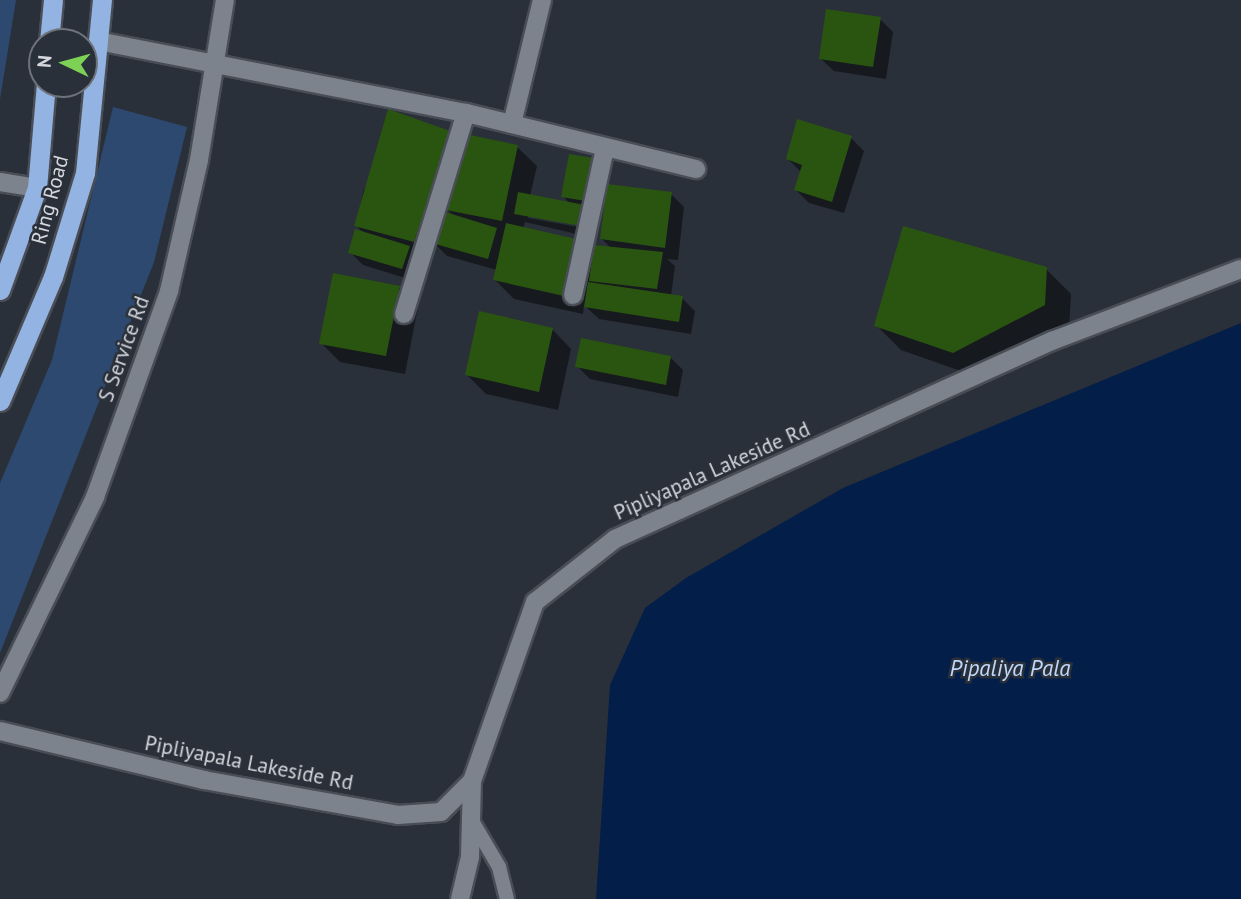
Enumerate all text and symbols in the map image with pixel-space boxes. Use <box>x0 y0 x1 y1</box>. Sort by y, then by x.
north arrow <box>28 28 98 98</box>
text: N <box>32 54 57 69</box>
street label: Ring Road <box>26 153 74 247</box>
street label: S Service Rd <box>93 293 155 405</box>
street label: Pipliyapala Lakeside Rd <box>610 416 814 526</box>
water label: Pipaliya Pala <box>949 654 1071 682</box>
street label: Pipliyapala Lakeside Rd <box>143 730 355 796</box>

